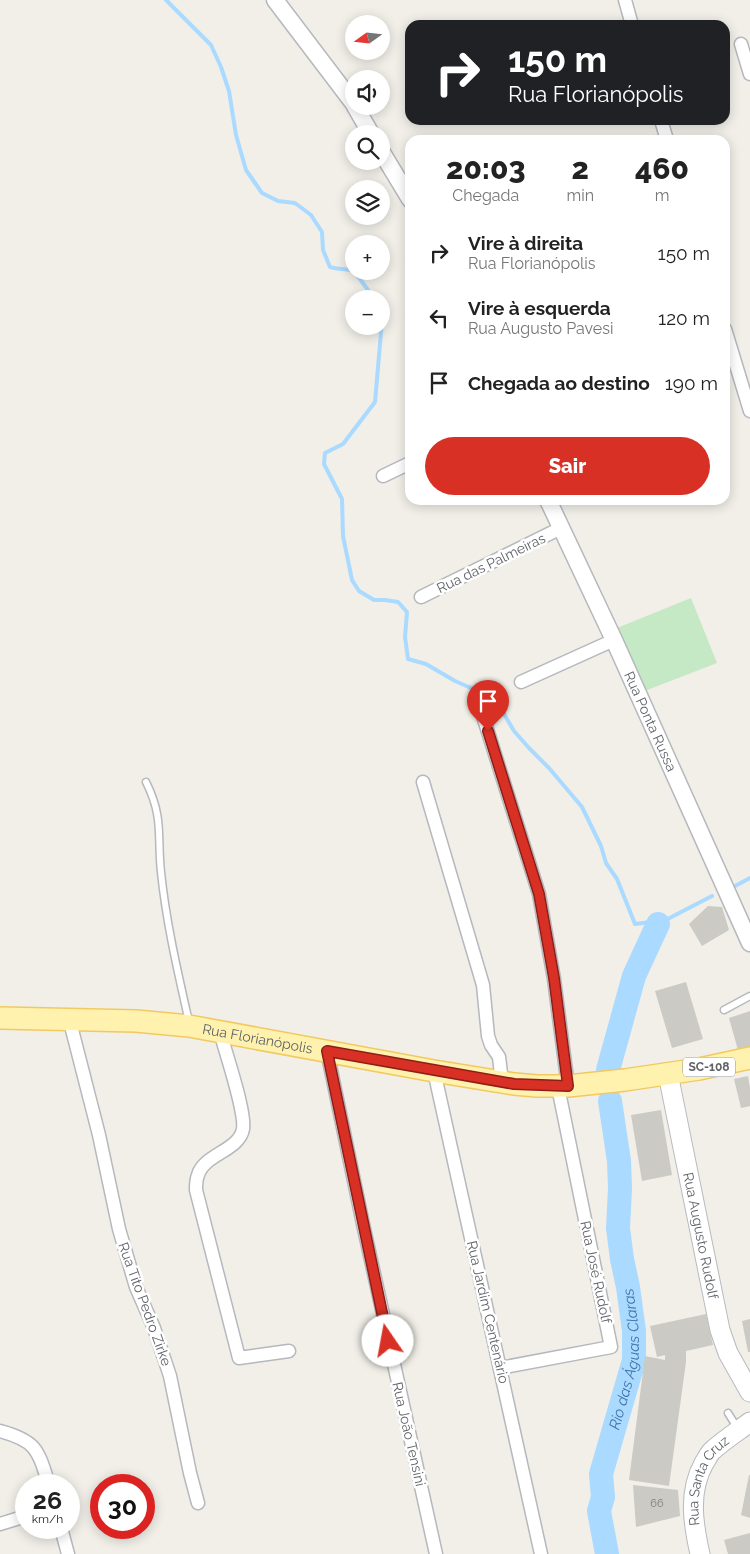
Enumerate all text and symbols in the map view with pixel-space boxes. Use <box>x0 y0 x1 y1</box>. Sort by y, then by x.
north arrow <box>345 15 390 60</box>
map controls <box>345 15 390 335</box>
text: 150 m <box>508 39 607 80</box>
icon: right <box>425 40 490 105</box>
button: sound <box>345 70 390 115</box>
text: Rua Florianópolis <box>508 81 683 107</box>
button: search <box>345 125 390 170</box>
text: 20:03 <box>446 151 526 186</box>
text: 2 <box>572 151 589 186</box>
text: 460 <box>635 151 689 186</box>
button: layers <box>345 180 390 225</box>
text: Chegada <box>452 186 519 205</box>
text: min <box>567 186 594 205</box>
text: m <box>655 186 669 205</box>
text: Vire à direita <box>468 232 583 254</box>
button: + <box>345 235 390 280</box>
icon: right <box>425 239 453 267</box>
text: 150 m <box>658 242 710 264</box>
text: Rua Florianópolis <box>468 254 596 273</box>
button: − <box>345 290 390 335</box>
text: Vire à esquerda <box>468 297 611 319</box>
icon: left <box>425 304 453 332</box>
text: 120 m <box>658 307 710 329</box>
text: Rua Augusto Pavesi <box>468 319 613 338</box>
icon: arrive <box>425 369 453 397</box>
text: Chegada ao destino <box>468 372 650 394</box>
text: 190 m <box>665 372 718 394</box>
button: Sair <box>425 437 710 495</box>
street label: Rua das Palmeiras <box>434 530 548 596</box>
street label: Rua Ponta Russa <box>621 669 680 774</box>
pin <box>467 680 509 731</box>
icon: arrive <box>474 687 502 715</box>
street label: Rua Florianópolis <box>201 1021 314 1057</box>
road number: SC-108 <box>683 1058 735 1076</box>
street label: Rua Augusto Rudolf <box>680 1171 722 1302</box>
street label: Rua José Rudolf <box>577 1219 615 1326</box>
street label: Rua Jardim Centenário <box>464 1239 512 1385</box>
street label: Rua Tito Pedro Zirke <box>115 1240 175 1368</box>
water label: Rio das Águas Claras <box>605 1287 643 1432</box>
position arrow <box>361 1314 413 1366</box>
street label: Rua João Tensini <box>389 1380 429 1488</box>
street label: Rua Santa Cruz <box>685 1432 732 1527</box>
speed limit sign: 30 <box>90 1474 155 1539</box>
text: 26 <box>33 1485 62 1515</box>
house number: 66 <box>650 1497 664 1510</box>
text: km/h <box>32 1512 63 1526</box>

